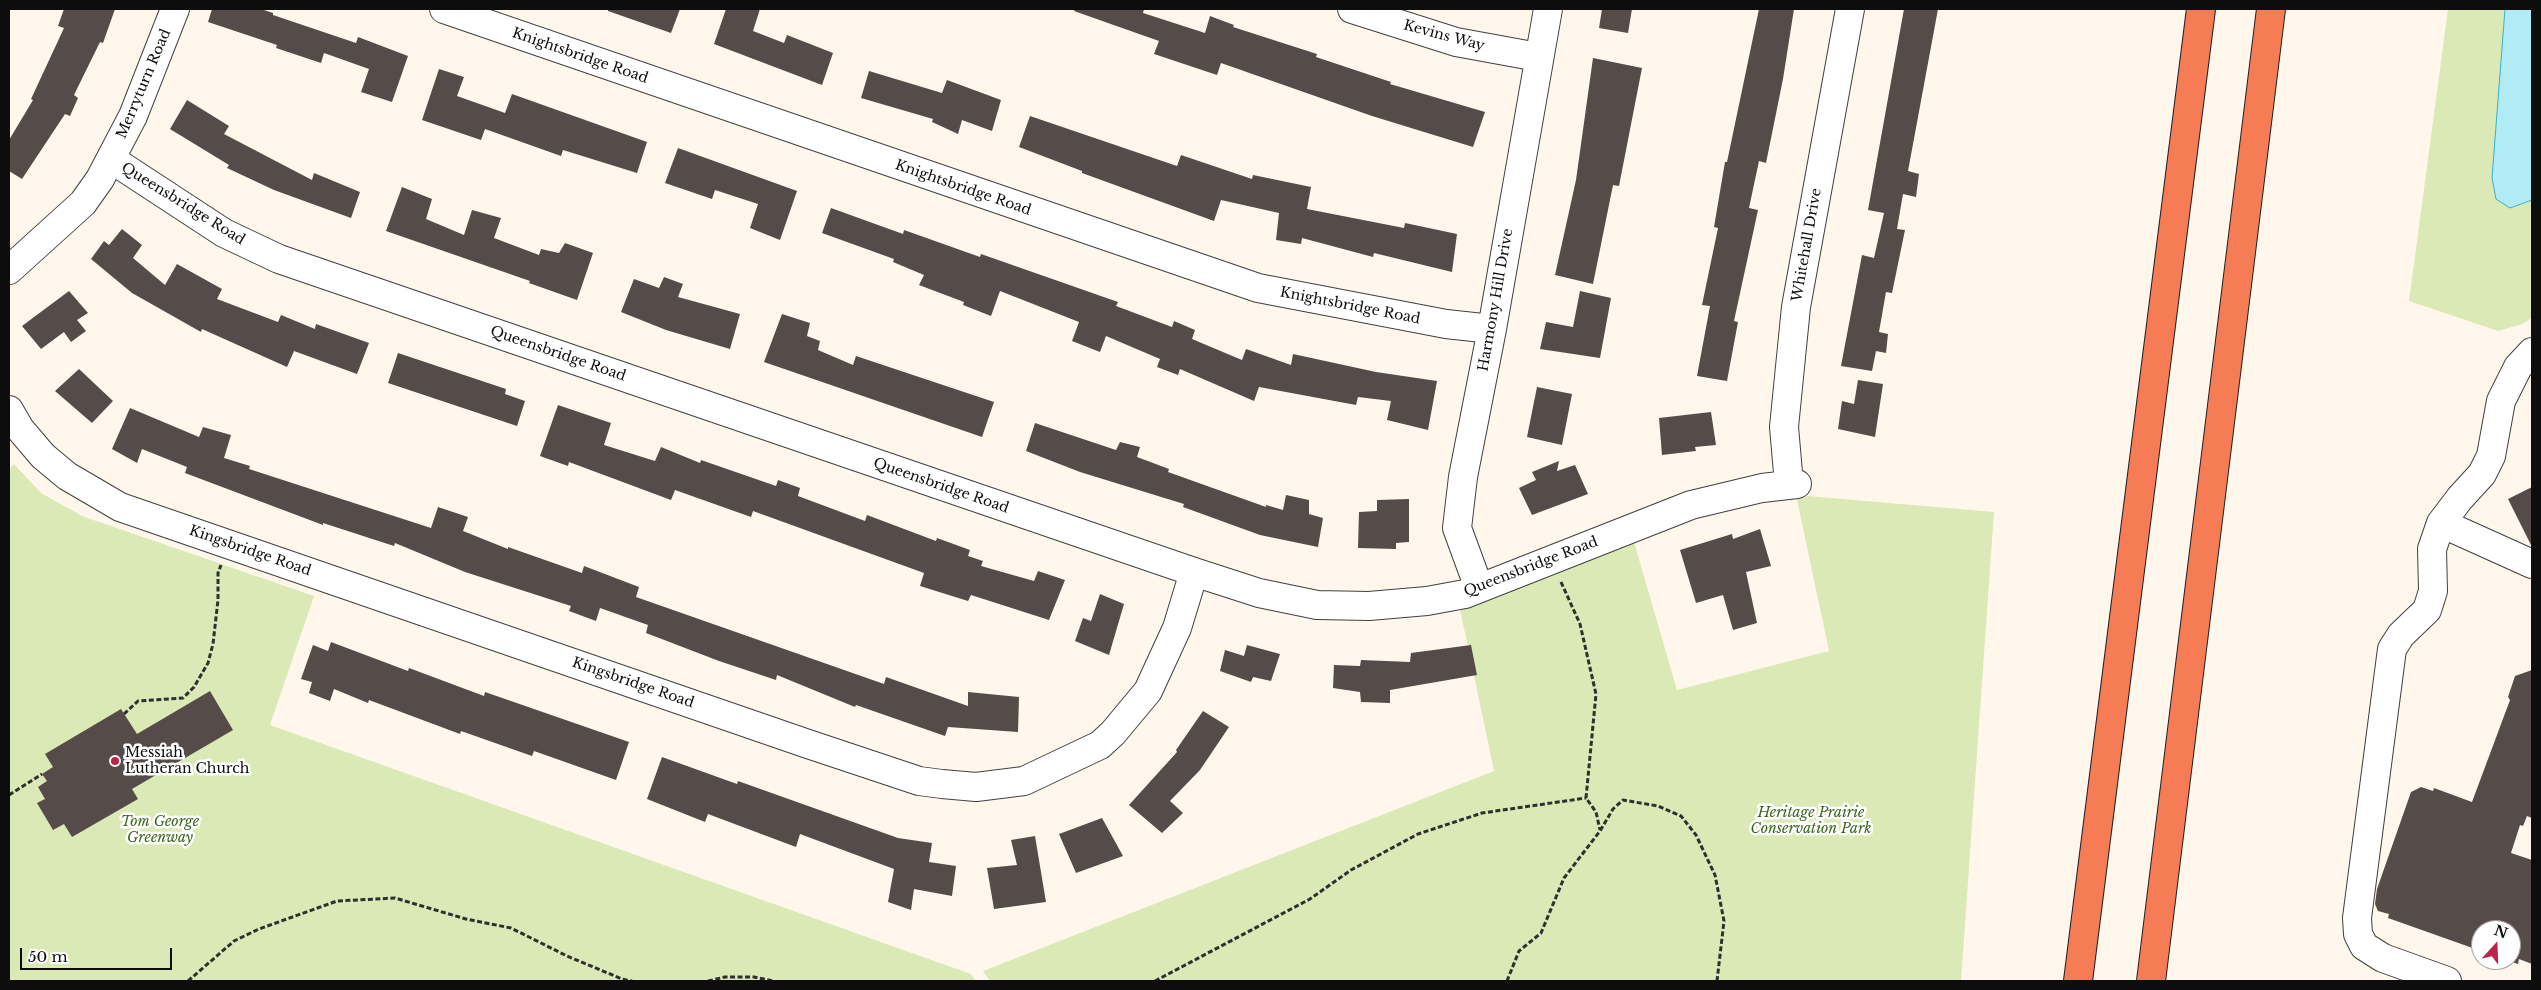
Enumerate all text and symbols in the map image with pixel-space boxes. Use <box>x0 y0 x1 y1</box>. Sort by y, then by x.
street label: Kevins Way <box>1402 17 1486 55</box>
street label: Knightsbridge Road <box>510 25 650 87</box>
street label: Merryturn Road <box>113 27 175 141</box>
street label: Knightsbridge Road <box>893 157 1033 219</box>
street label: Queensbridge Road <box>118 159 248 249</box>
street label: Whitehall Drive <box>1789 187 1825 303</box>
street label: Harmony Hill Drive <box>1475 227 1517 373</box>
street label: Knightsbridge Road <box>1278 284 1422 328</box>
street label: Queensbridge Road <box>488 323 628 385</box>
street label: Queensbridge Road <box>871 455 1011 517</box>
street label: Kingsbridge Road <box>187 522 313 580</box>
street label: Queensbridge Road <box>1462 534 1600 600</box>
street label: Kingsbridge Road <box>570 654 696 712</box>
place label: Messiah Lutheran Church <box>125 745 250 778</box>
marker: Messiah Lutheran Church <box>109 755 121 767</box>
park label: Heritage Prairie Conservation Park <box>1750 805 1872 838</box>
park label: Tom George Greenway <box>121 814 199 846</box>
north arrow <box>2471 920 2521 970</box>
text: N <box>2492 921 2510 943</box>
scale bar <box>22 938 175 970</box>
text: 50 m <box>28 947 68 966</box>

